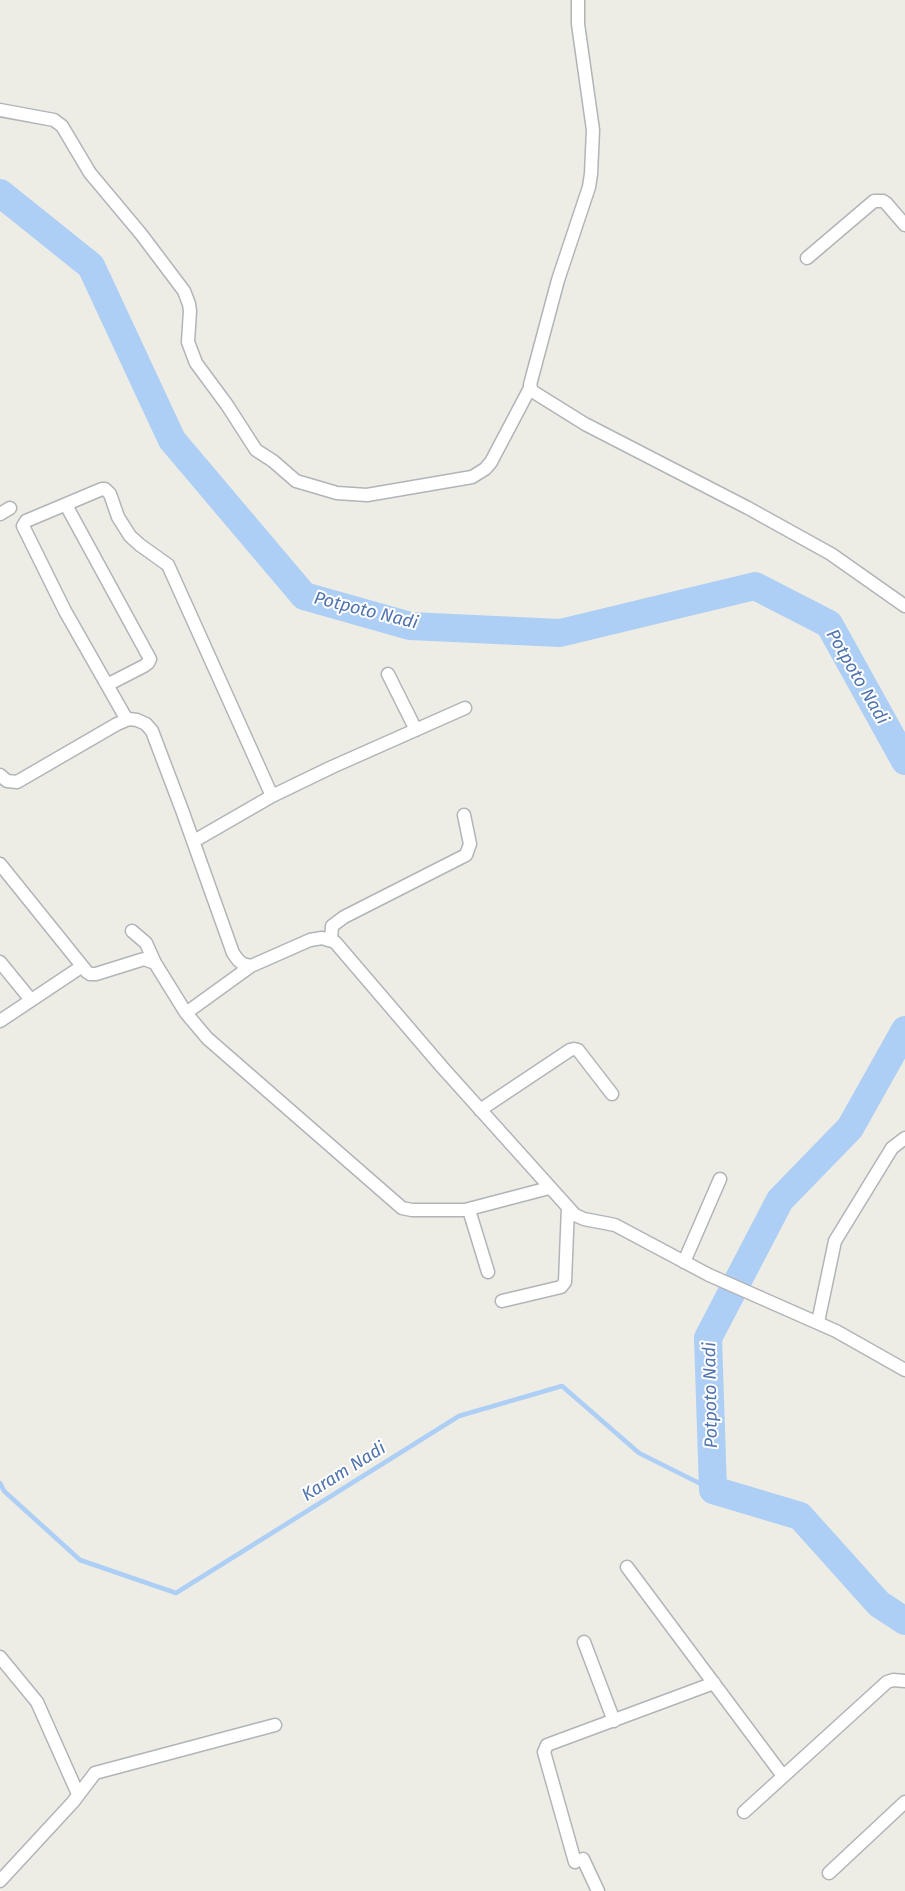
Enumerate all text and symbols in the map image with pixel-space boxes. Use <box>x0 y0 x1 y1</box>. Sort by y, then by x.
water label: Potpoto Nadi <box>312 588 420 634</box>
water label: Potpoto Nadi <box>821 625 893 729</box>
water label: Potpoto Nadi <box>699 1342 723 1448</box>
water label: Karam Nadi <box>298 1438 390 1506</box>

